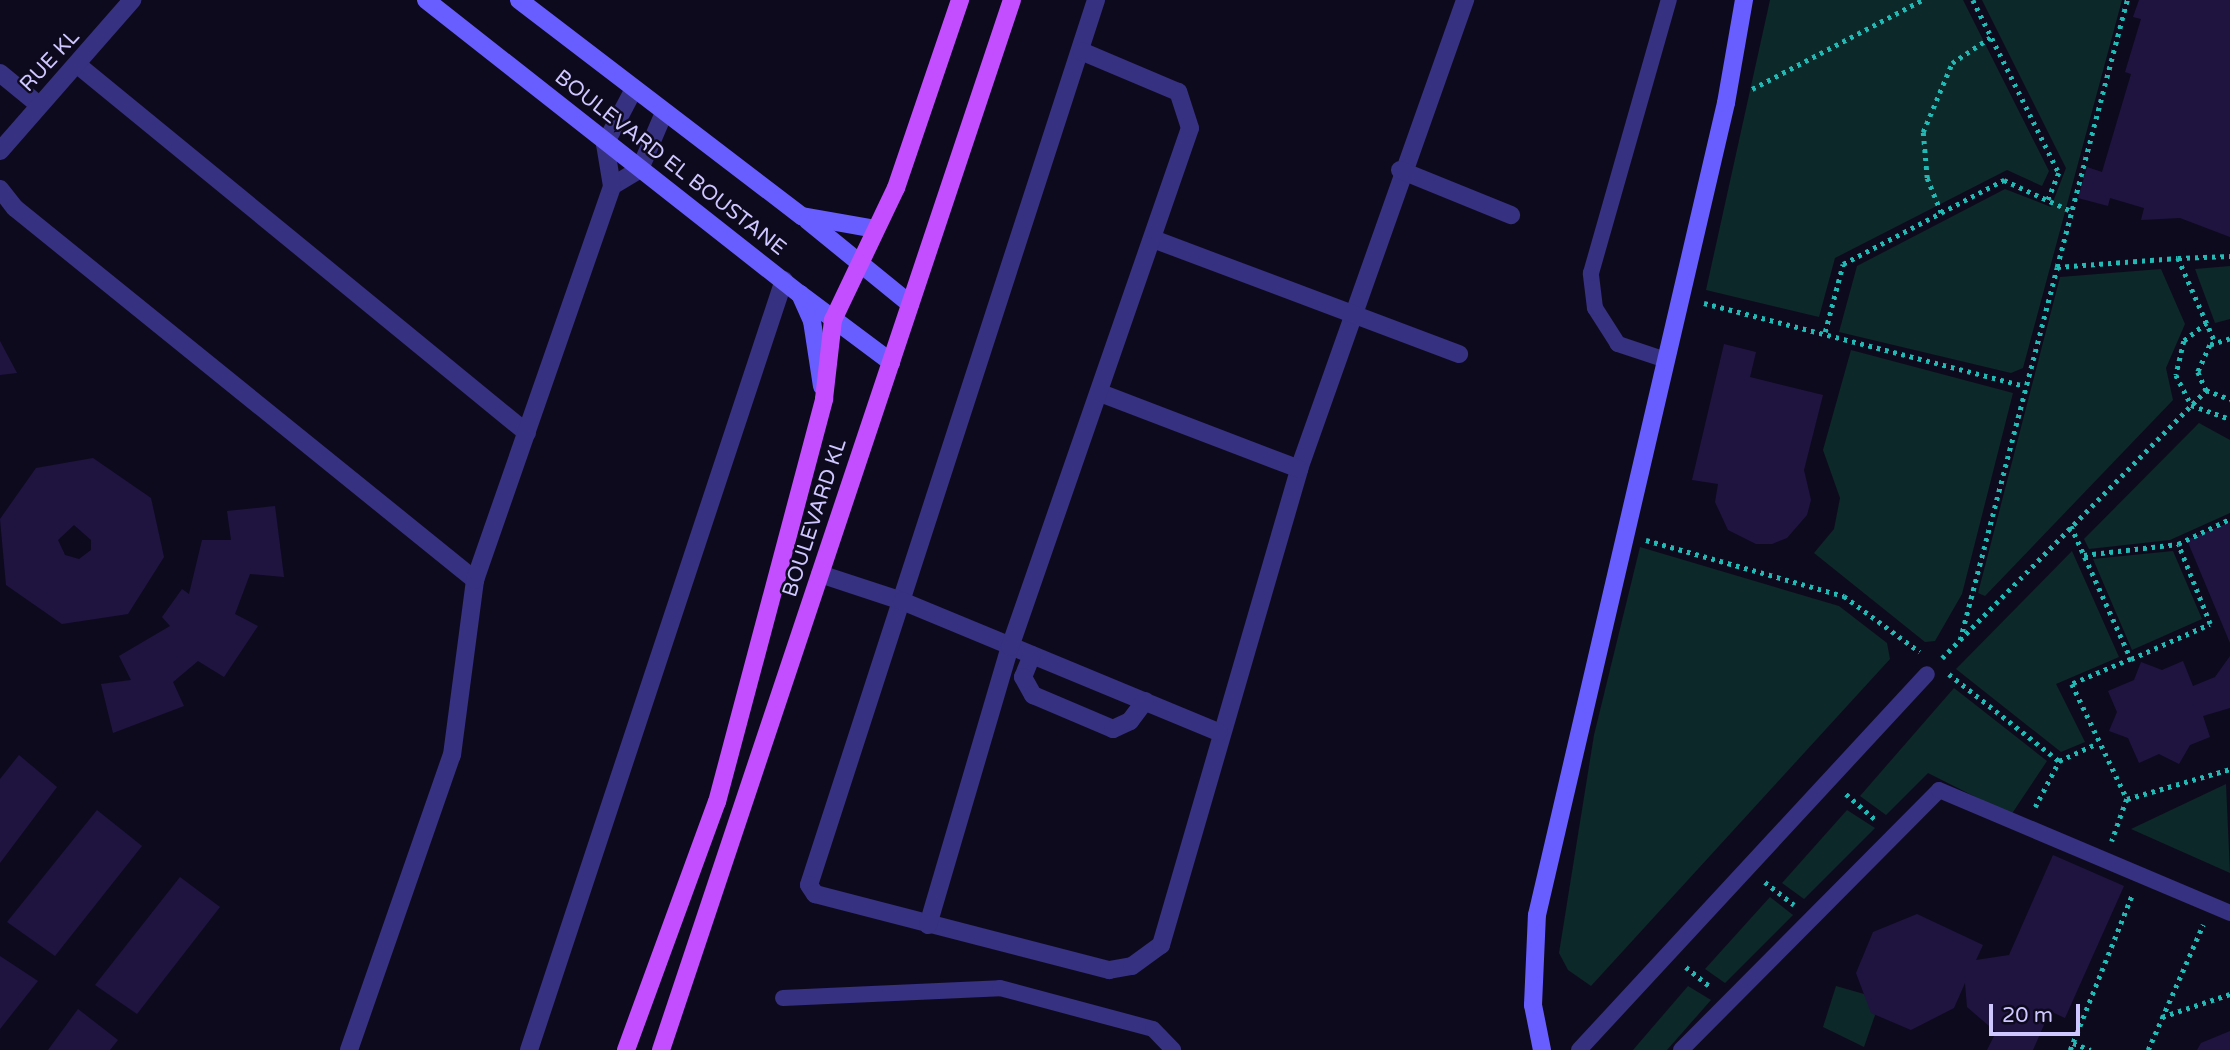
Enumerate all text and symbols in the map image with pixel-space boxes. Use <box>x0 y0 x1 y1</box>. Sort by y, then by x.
street label: RUE KL <box>15 25 85 97</box>
street label: BOULEVARD EL BOUSTANE <box>549 65 791 261</box>
street label: BOULEVARD KL <box>778 436 852 600</box>
scale bar <box>1992 990 2083 1034</box>
text: 20 m <box>2002 1003 2053 1028</box>

